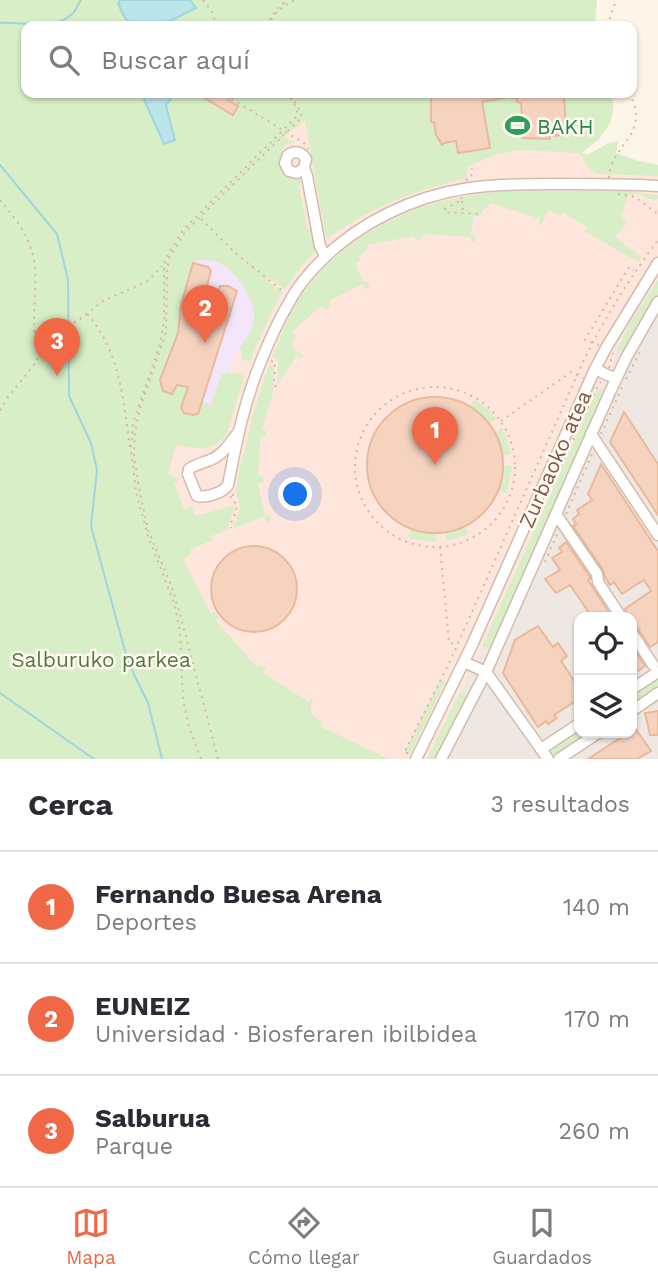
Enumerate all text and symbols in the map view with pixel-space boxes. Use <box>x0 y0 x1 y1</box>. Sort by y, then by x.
search box <box>21 21 637 98</box>
icon: search <box>45 41 83 79</box>
text: Buscar aquí <box>101 45 250 75</box>
sports icon: BAKH <box>503 112 531 140</box>
place label: BAKH <box>537 114 594 139</box>
pin: 2 <box>182 285 228 343</box>
pin: 3 <box>34 318 80 376</box>
street label: Zurbaoko atea <box>514 386 596 531</box>
pin: 1 <box>412 407 458 465</box>
your location <box>278 477 312 511</box>
map controls <box>574 612 637 738</box>
button: locate <box>574 612 637 675</box>
park label: Salburuko parkea <box>11 647 191 672</box>
button: layers <box>574 675 637 738</box>
text: Cerca <box>28 787 113 822</box>
text: 3 resultados <box>491 791 630 818</box>
text: Fernando Buesa Arena <box>95 879 382 909</box>
text: 1 <box>46 894 56 921</box>
text: 140 m <box>563 894 630 921</box>
text: Deportes <box>95 909 197 936</box>
text: EUNEIZ <box>95 991 190 1021</box>
text: 2 <box>44 1006 58 1033</box>
text: 170 m <box>565 1006 630 1033</box>
text: Universidad · Biosferaren ibilbidea <box>95 1021 477 1048</box>
text: Salburua <box>95 1103 210 1133</box>
text: 3 <box>44 1118 58 1145</box>
text: 260 m <box>559 1118 630 1145</box>
text: Parque <box>95 1133 173 1160</box>
tab: Mapa <box>66 1204 116 1269</box>
tab: Cómo llegar <box>248 1204 360 1269</box>
tab: Guardados <box>492 1204 592 1269</box>

